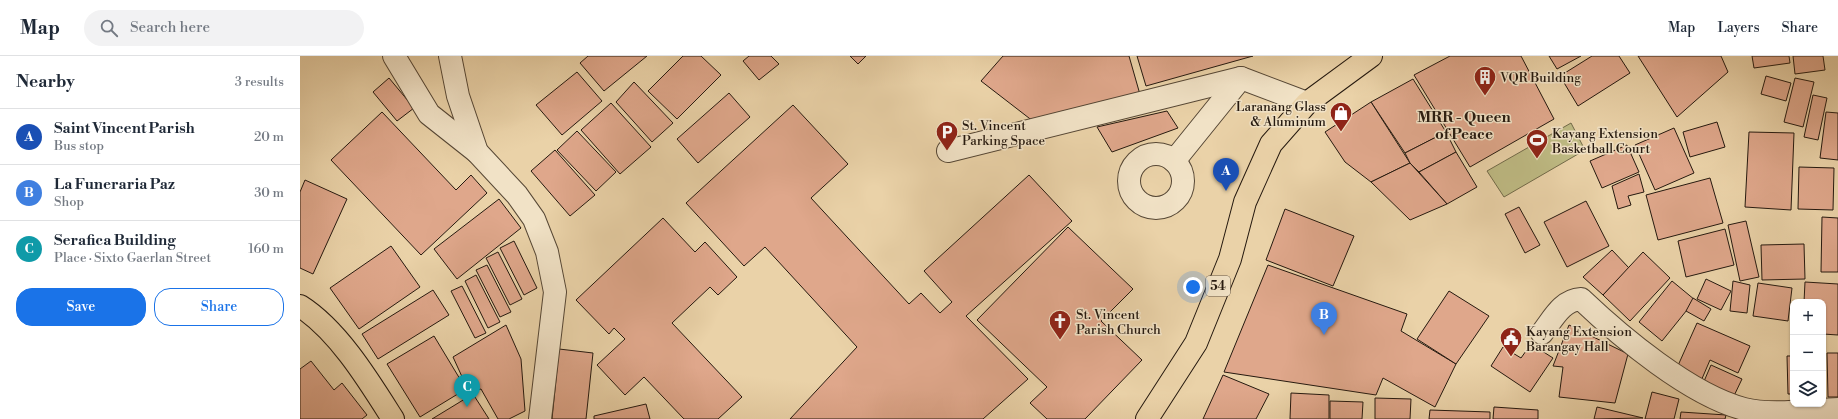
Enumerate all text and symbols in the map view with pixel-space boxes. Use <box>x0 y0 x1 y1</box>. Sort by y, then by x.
search box <box>84 10 364 46</box>
text: Map <box>20 16 60 40</box>
icon: search <box>98 17 120 39</box>
text: Search here <box>130 18 210 37</box>
text: Map <box>1668 19 1695 37</box>
text: Layers <box>1717 19 1760 37</box>
text: Share <box>1782 19 1818 37</box>
building icon: VQR Building <box>1472 64 1498 97</box>
place label: VQR Building <box>1499 70 1581 86</box>
text: Nearby <box>16 71 75 93</box>
text: 3 results <box>235 74 284 90</box>
place label: Laranang Glass & Aluminum <box>1236 99 1327 130</box>
shop icon: Laranang Glass & Aluminum <box>1328 100 1354 133</box>
district label: MRR - Queen of Peace <box>1417 108 1512 144</box>
place label: St. Vincent Parking Space <box>962 118 1046 149</box>
text: Saint Vincent Parish <box>54 119 195 138</box>
parking icon: St. Vincent Parking Space <box>934 119 960 152</box>
place label: Kayang Extension Basketball Court <box>1551 126 1658 157</box>
sports icon: Kayang Extension Basketball Court <box>1524 127 1550 160</box>
text: A <box>24 129 34 145</box>
text: 20 m <box>254 129 284 145</box>
text: Bus stop <box>54 138 104 154</box>
pin: A <box>1213 158 1239 191</box>
text: La Funeraria Paz <box>54 175 175 194</box>
text: B <box>24 185 34 201</box>
text: 30 m <box>254 185 284 201</box>
text: Shop <box>54 194 84 210</box>
text: Serafica Building <box>54 231 176 250</box>
text: C <box>24 241 34 257</box>
text: 160 m <box>248 241 284 257</box>
text: Place · Sixto Gaerlan Street <box>54 250 211 266</box>
road number: 54 <box>1206 276 1230 296</box>
your location <box>1183 277 1203 297</box>
button: Save <box>16 288 146 326</box>
button: Share <box>154 288 284 326</box>
map controls <box>1790 299 1826 407</box>
button: + <box>1790 299 1826 335</box>
pin: B <box>1311 302 1337 335</box>
place label: St. Vincent Parish Church <box>1076 307 1161 338</box>
church icon: St. Vincent Parish Church <box>1047 308 1073 341</box>
place label: Kayang Extension Barangay Hall <box>1525 324 1632 355</box>
public building icon: Kayang Extension Barangay Hall <box>1498 325 1524 358</box>
button: − <box>1790 335 1826 371</box>
button: layers <box>1790 371 1826 407</box>
pin: C <box>454 374 480 407</box>

